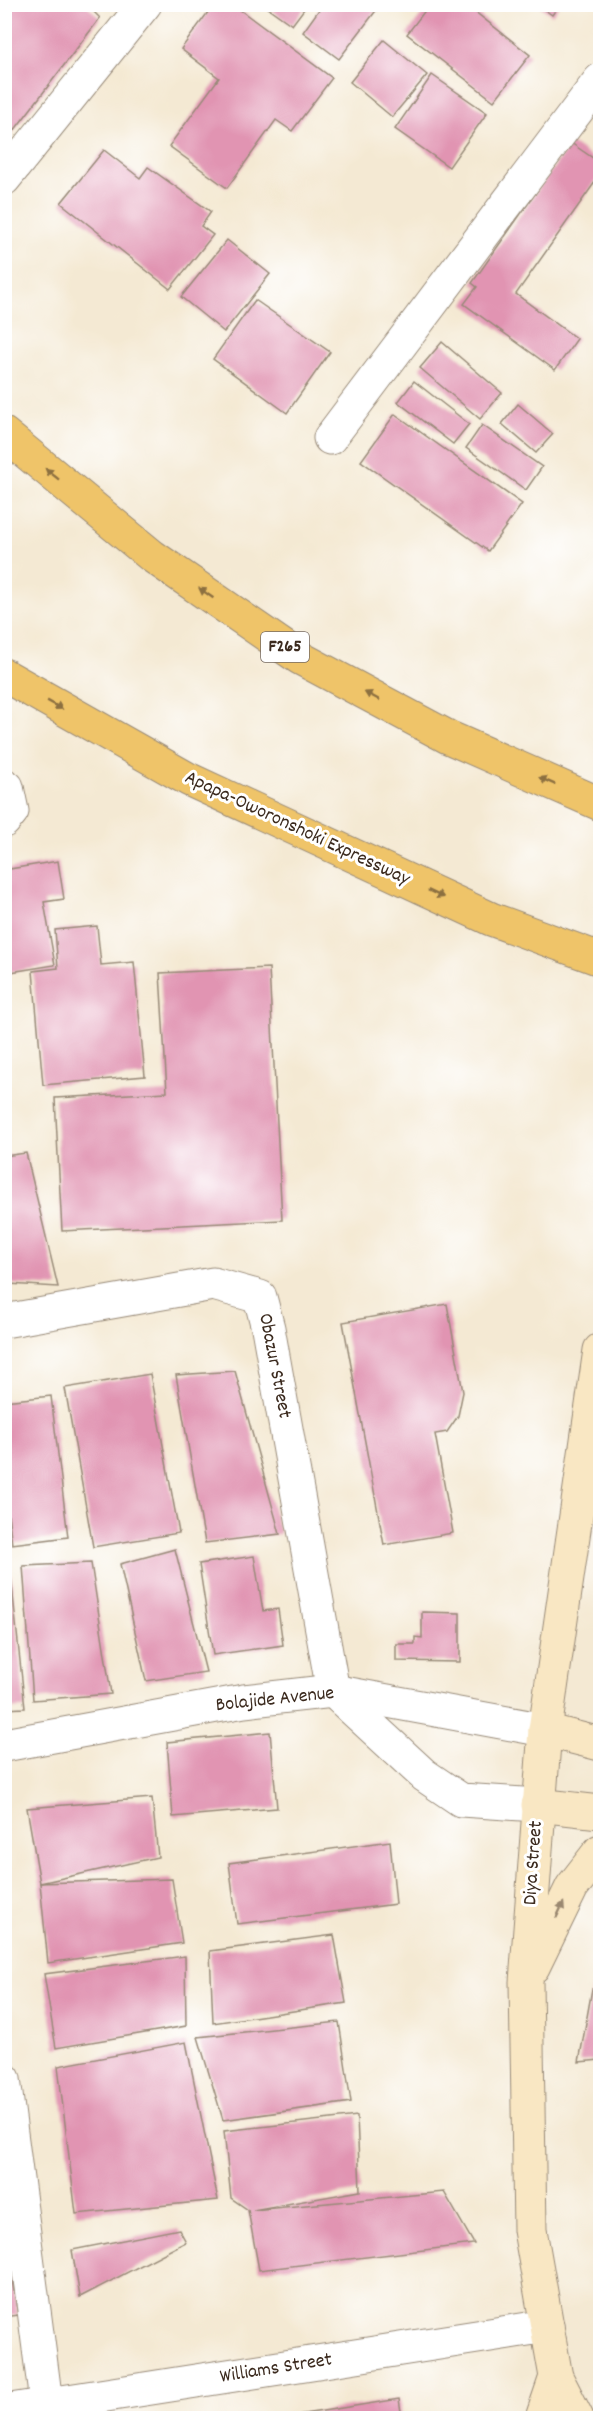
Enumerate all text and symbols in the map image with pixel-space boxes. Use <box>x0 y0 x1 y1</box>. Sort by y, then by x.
one-way arrow <box>44 467 60 480</box>
one-way arrow <box>199 587 215 599</box>
road number: F265 <box>261 632 309 662</box>
one-way arrow <box>363 691 380 701</box>
one-way arrow <box>47 699 63 710</box>
street label: Apapa-Oworonshoki Expressway <box>180 764 415 894</box>
one-way arrow <box>537 776 555 786</box>
one-way arrow <box>428 890 445 899</box>
street label: Obazur Street <box>250 1311 298 1421</box>
street label: Bolajide Avenue <box>214 1680 336 1720</box>
street label: Diya Street <box>517 1820 551 1906</box>
one-way arrow <box>556 1902 565 1919</box>
street label: Williams Street <box>218 2346 334 2392</box>

